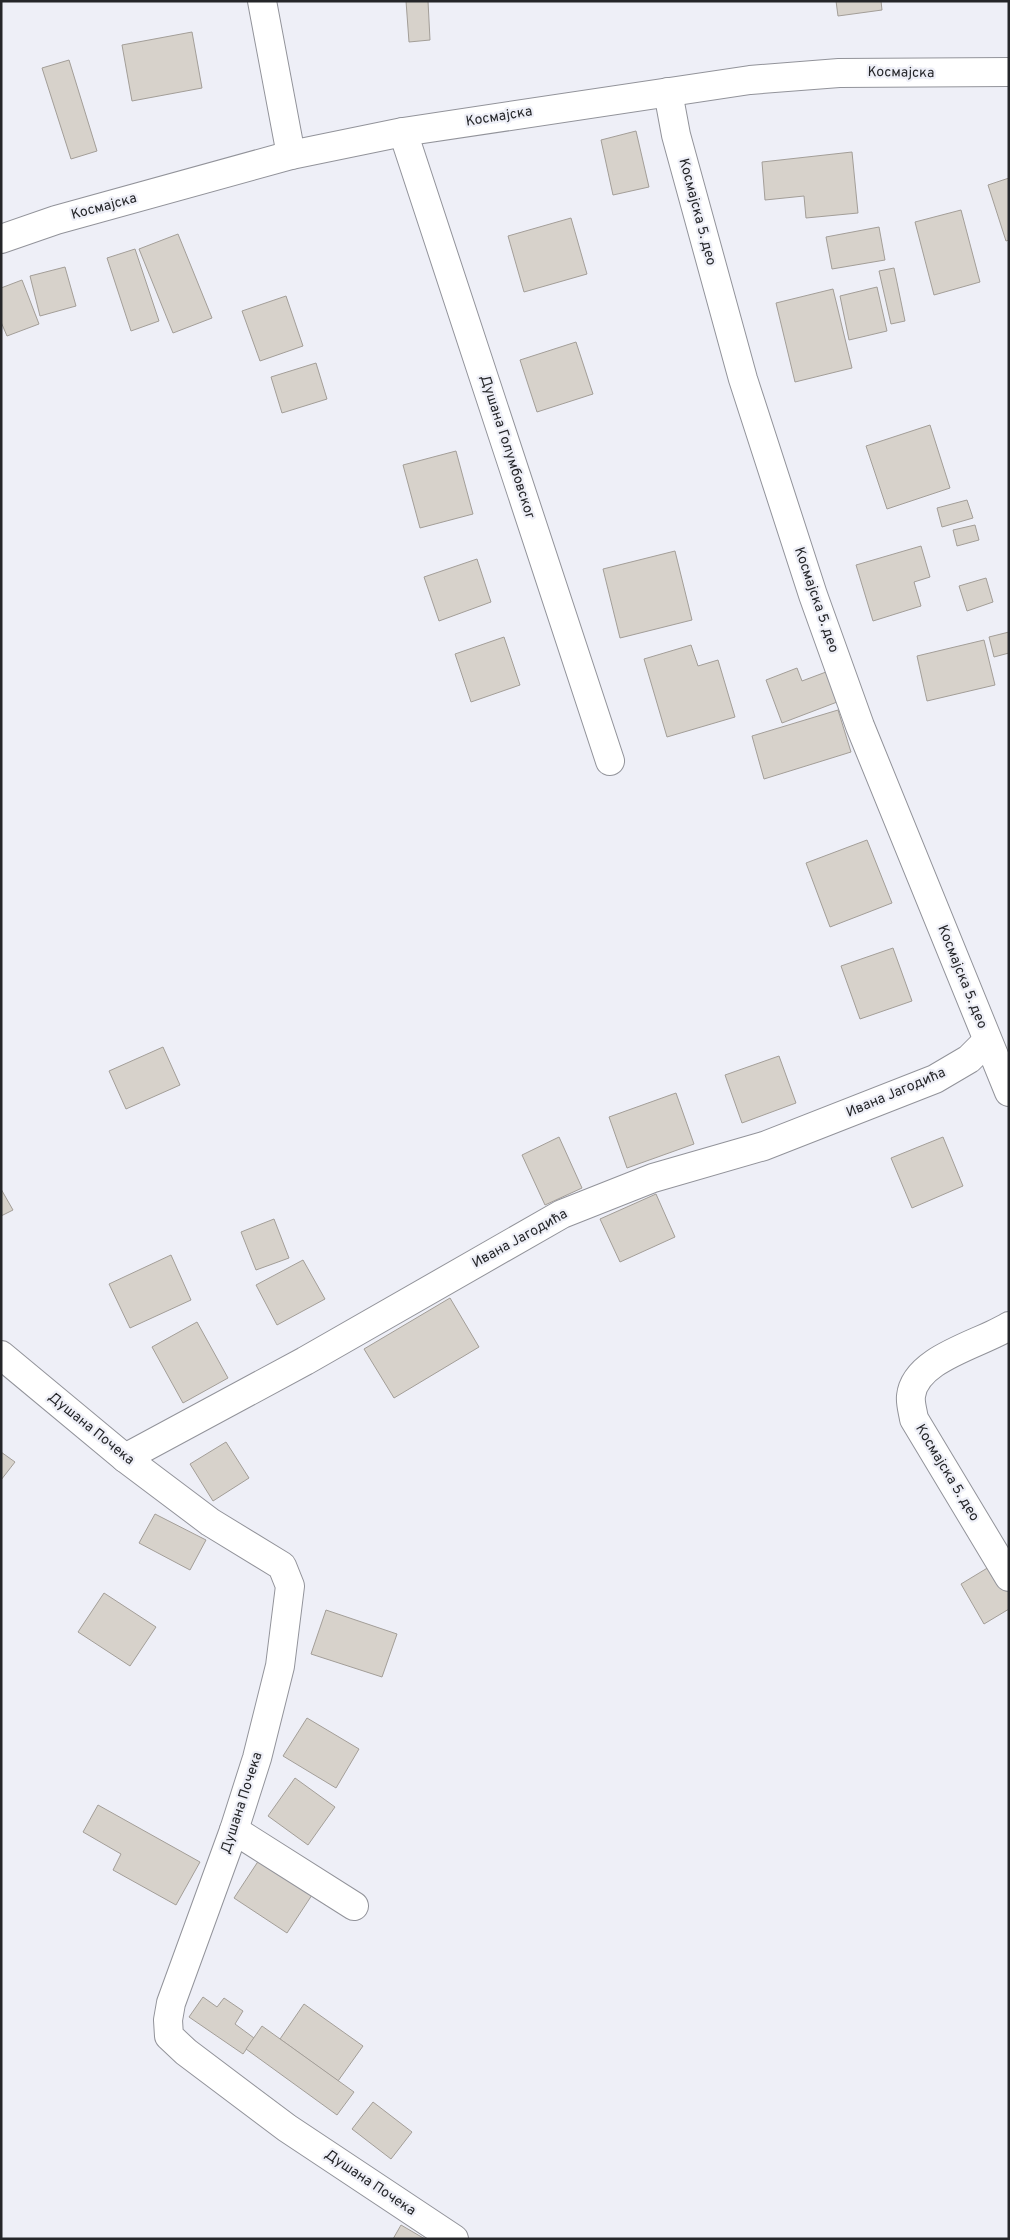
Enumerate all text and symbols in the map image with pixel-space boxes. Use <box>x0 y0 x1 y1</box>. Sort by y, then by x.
street label: Космајска <box>867 64 935 82</box>
street label: Космајска <box>465 103 533 131</box>
street label: Космајска 5. део <box>675 157 720 268</box>
street label: Космајска <box>69 190 139 224</box>
street label: Душана Голумбовског <box>476 373 538 521</box>
street label: Космајска 5. део <box>790 545 842 655</box>
street label: Космајска 5. део <box>933 923 991 1031</box>
street label: Ивана Јагодића <box>844 1064 948 1122</box>
street label: Ивана Јагодића <box>469 1206 571 1272</box>
street label: Душана Почека <box>44 1389 138 1469</box>
street label: Космајска 5. део <box>911 1421 983 1525</box>
street label: Душана Почека <box>218 1750 266 1856</box>
street label: Душана Почека <box>321 2146 419 2220</box>

